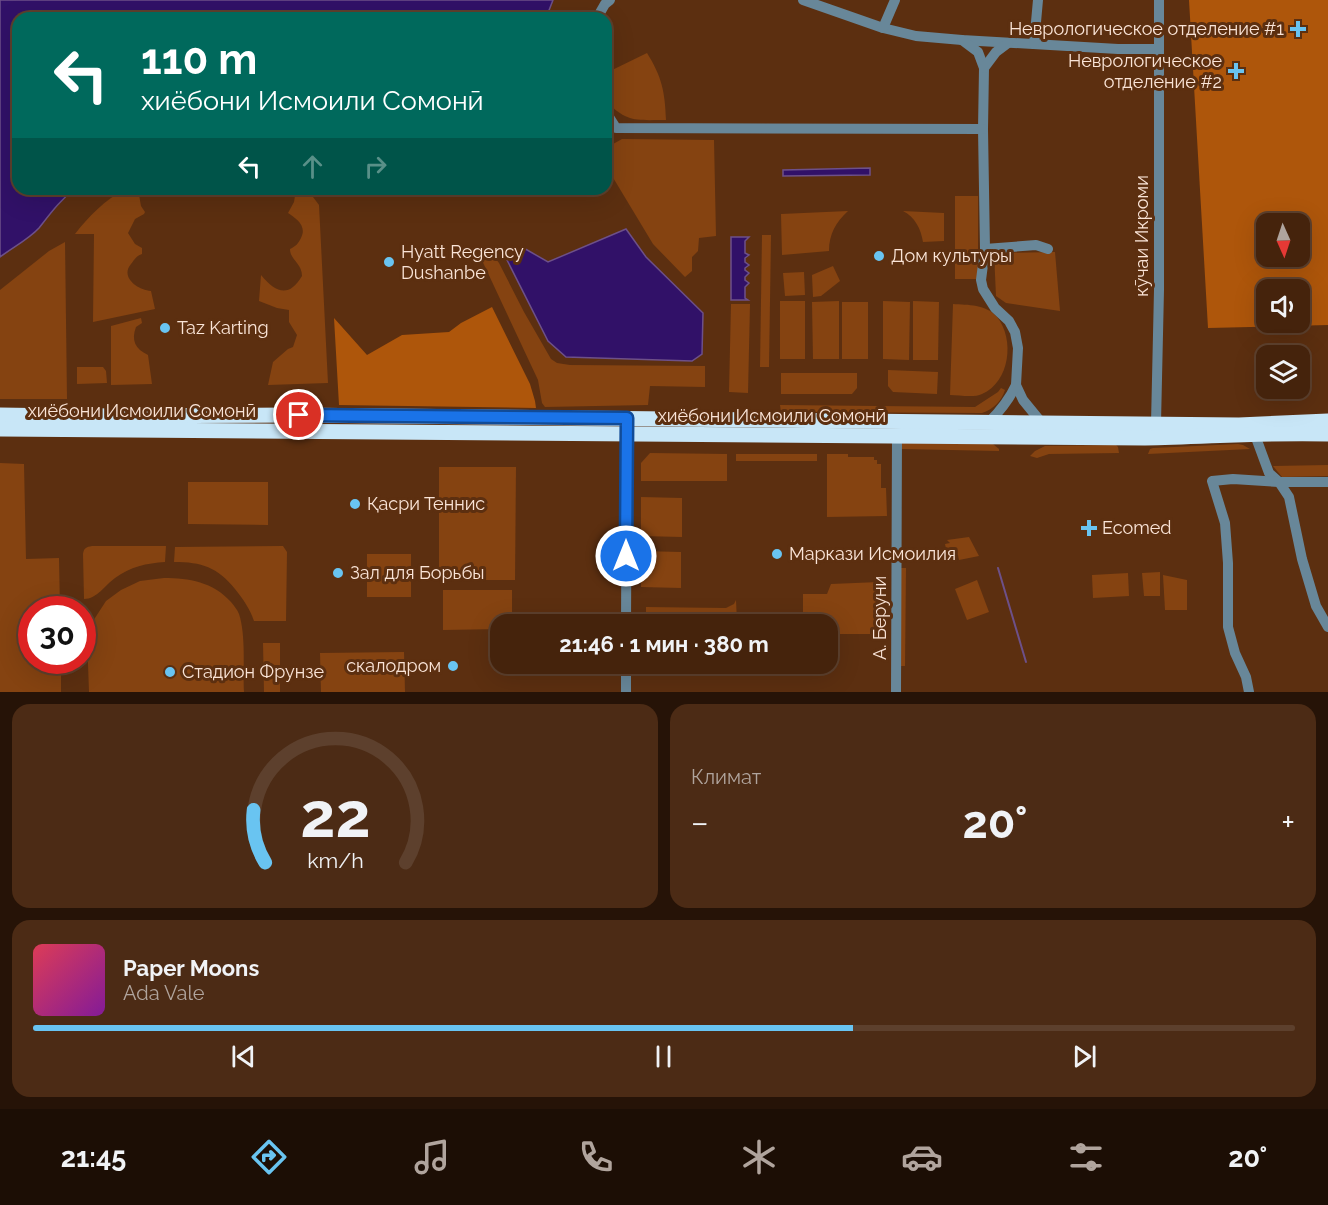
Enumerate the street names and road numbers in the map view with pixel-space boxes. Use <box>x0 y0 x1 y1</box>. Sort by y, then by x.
street label: кӯчаи Икроми <box>1131 175 1152 297</box>
street label: хиёбони Исмоили Сомонӣ <box>28 400 256 421</box>
street label: хиёбони Исмоили Сомонӣ <box>658 405 886 426</box>
street label: А. Беруни <box>869 576 890 660</box>

